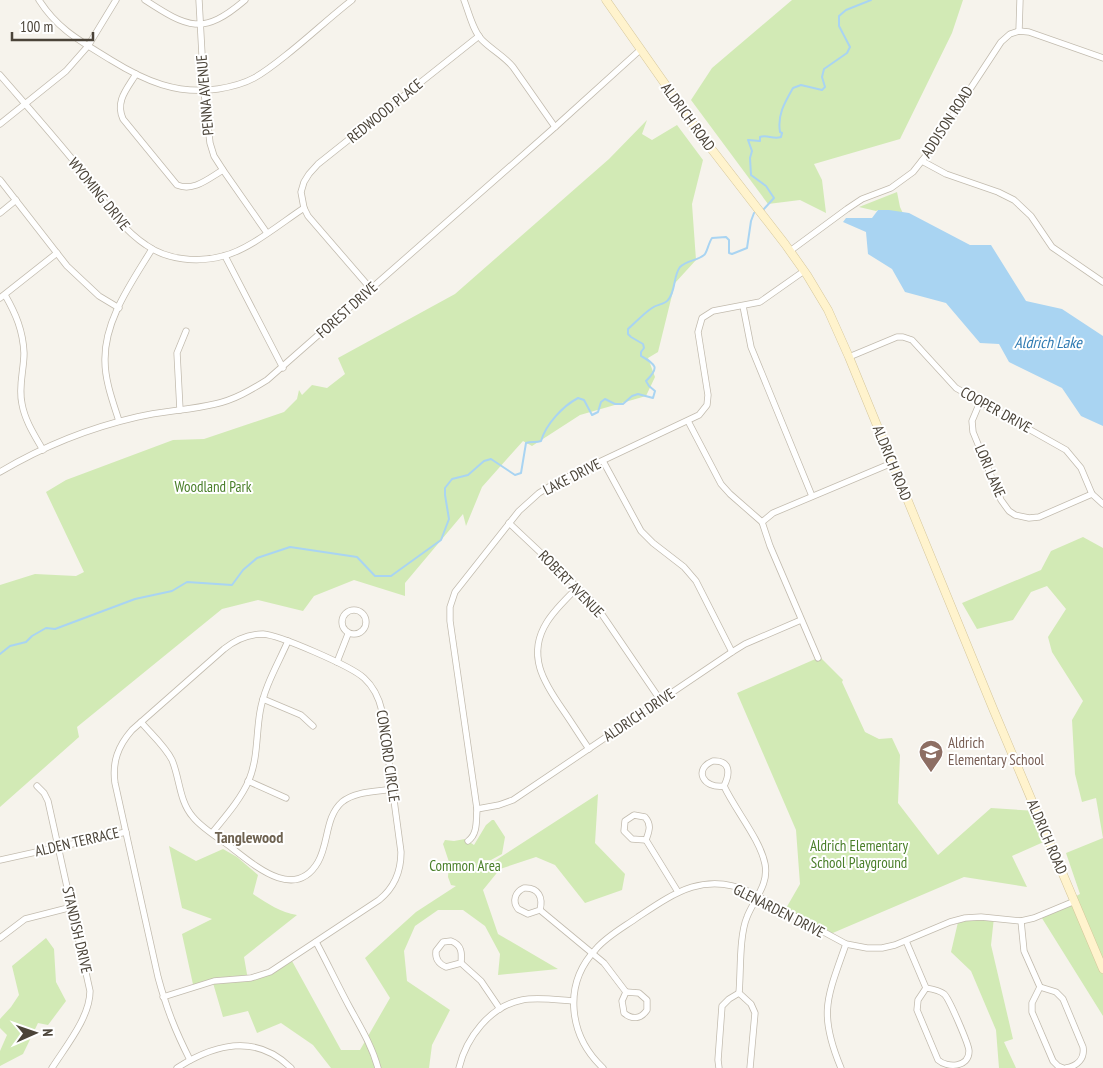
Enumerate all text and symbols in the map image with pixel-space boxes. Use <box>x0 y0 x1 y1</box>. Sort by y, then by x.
scale bar <box>12 10 94 42</box>
text: 100 m <box>20 17 53 36</box>
street label: PENNA AVENUE <box>192 54 217 136</box>
street label: REDWOOD PLACE <box>343 74 426 147</box>
street label: ALDRICH ROAD <box>657 79 720 155</box>
street label: ADDISON ROAD <box>916 82 977 161</box>
street label: WYOMING DRIVE <box>64 153 134 234</box>
street label: FOREST DRIVE <box>312 277 381 342</box>
water label: Aldrich Lake <box>1014 332 1083 352</box>
street label: COOPER DRIVE <box>957 382 1035 437</box>
street label: ALDRICH ROAD <box>869 422 916 503</box>
street label: LORI LANE <box>971 442 1010 500</box>
street label: LAKE DRIVE <box>540 454 604 499</box>
park label: Woodland Park <box>174 477 252 496</box>
street label: ROBERT AVENUE <box>535 546 608 621</box>
street label: ALDRICH DRIVE <box>599 684 678 745</box>
street label: CONCORD CIRCLE <box>373 709 404 803</box>
place label: Aldrich Elementary School <box>948 733 1045 769</box>
school or university icon: Aldrich Elementary School <box>918 739 944 773</box>
street label: ALDRICH ROAD <box>1023 796 1072 877</box>
street label: ALDEN TERRACE <box>33 823 121 860</box>
district label: Tanglewood <box>215 827 283 847</box>
park label: Aldrich Elementary School Playground <box>810 836 908 872</box>
park label: Common Area <box>429 856 501 875</box>
street label: GLENARDEN DRIVE <box>730 879 828 942</box>
street label: STANDISH DRIVE <box>58 885 97 975</box>
north arrow <box>10 1008 60 1058</box>
text: N <box>39 1028 57 1037</box>

